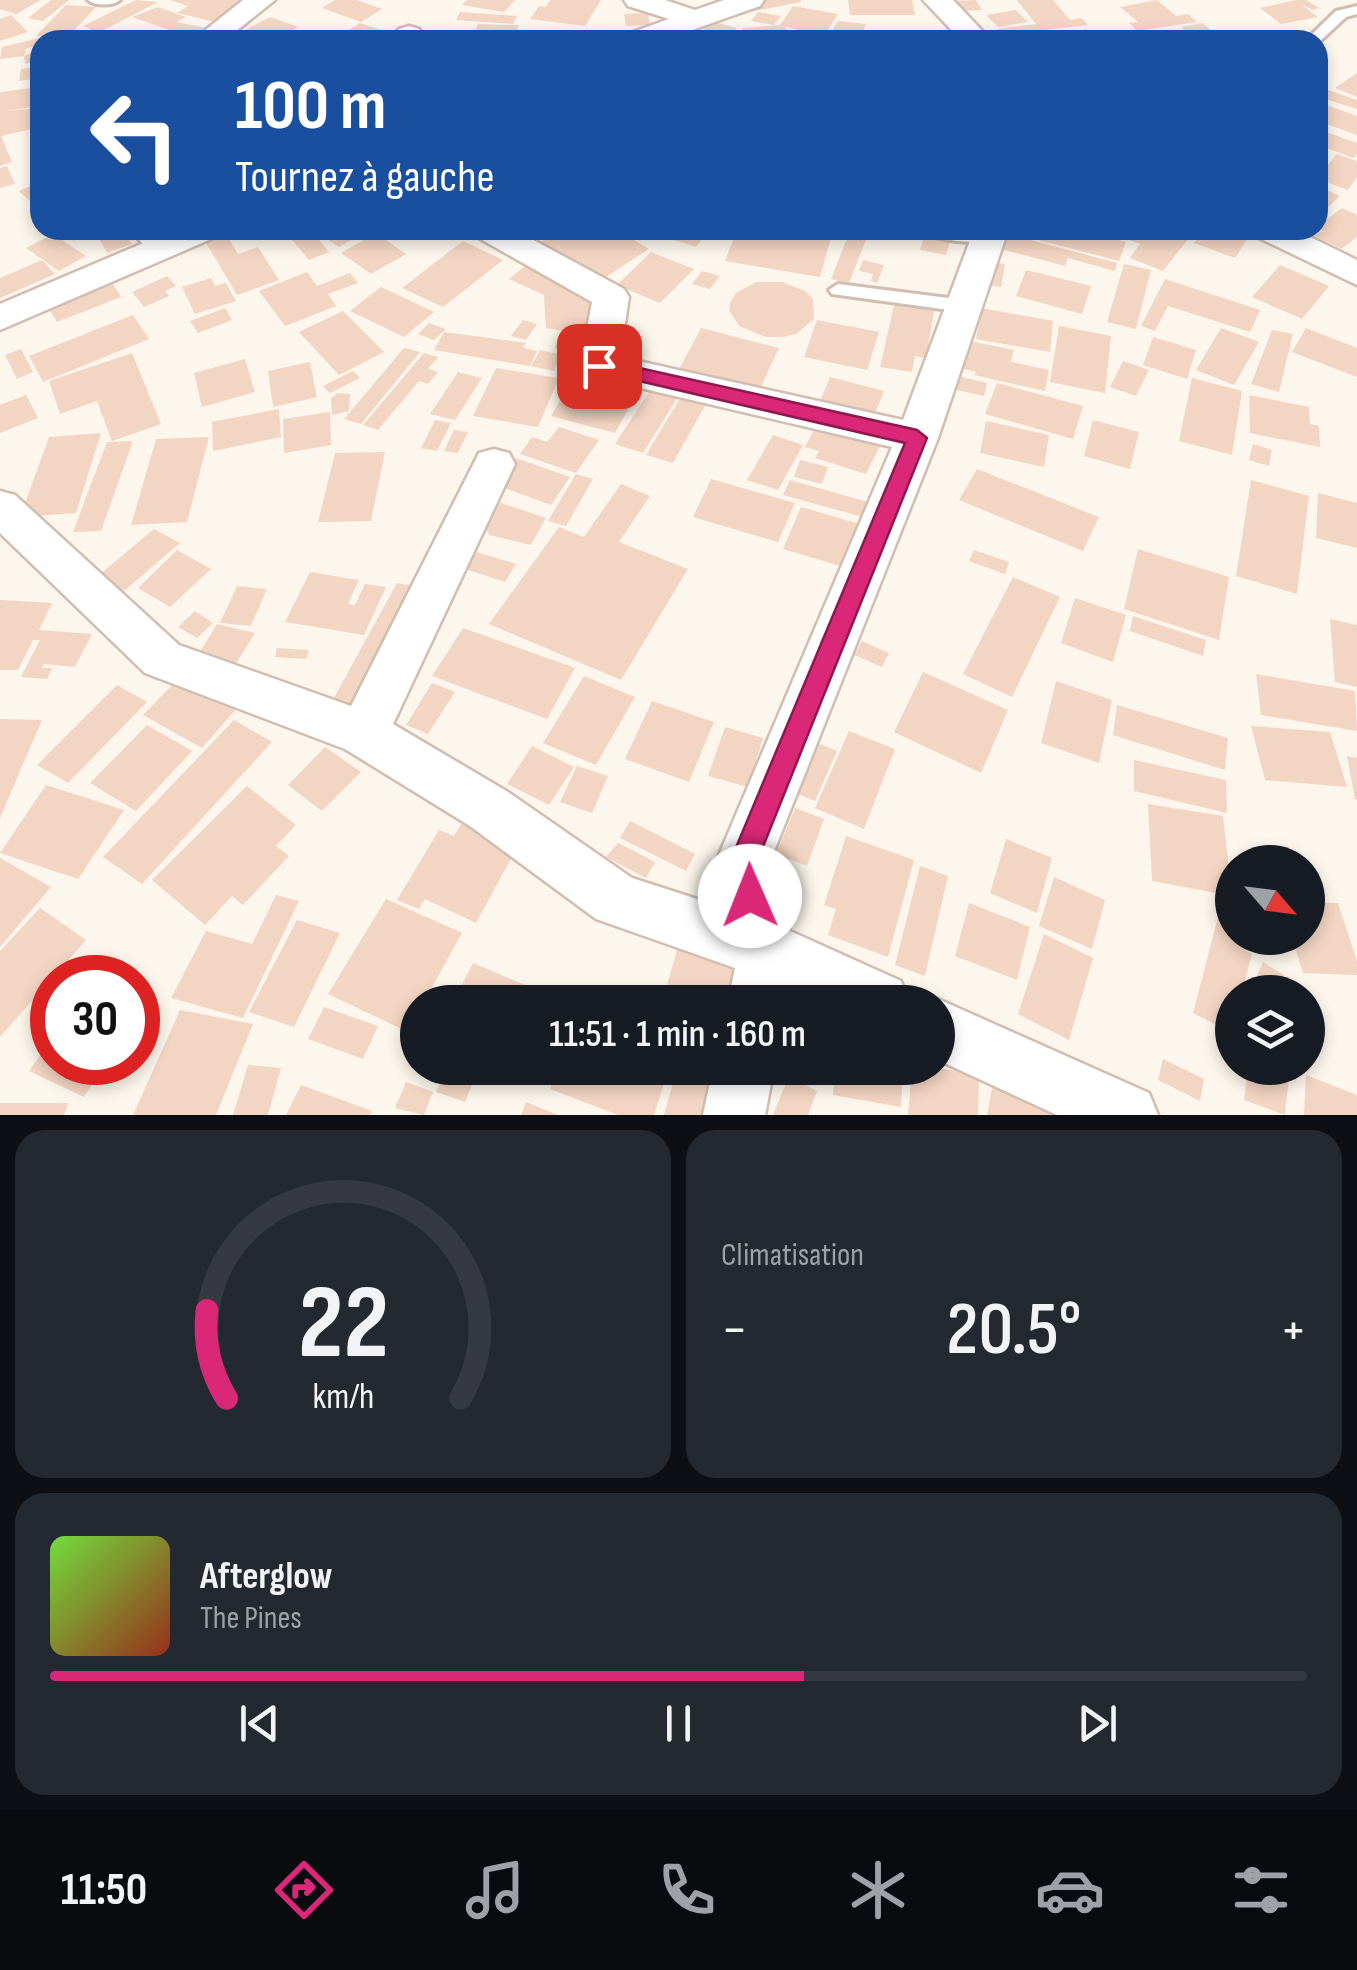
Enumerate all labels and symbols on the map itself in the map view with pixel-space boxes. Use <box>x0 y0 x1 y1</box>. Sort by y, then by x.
pin <box>557 324 642 409</box>
position arrow <box>698 844 802 948</box>
north arrow <box>1215 845 1325 955</box>
speed limit sign: 30 <box>30 955 160 1085</box>

